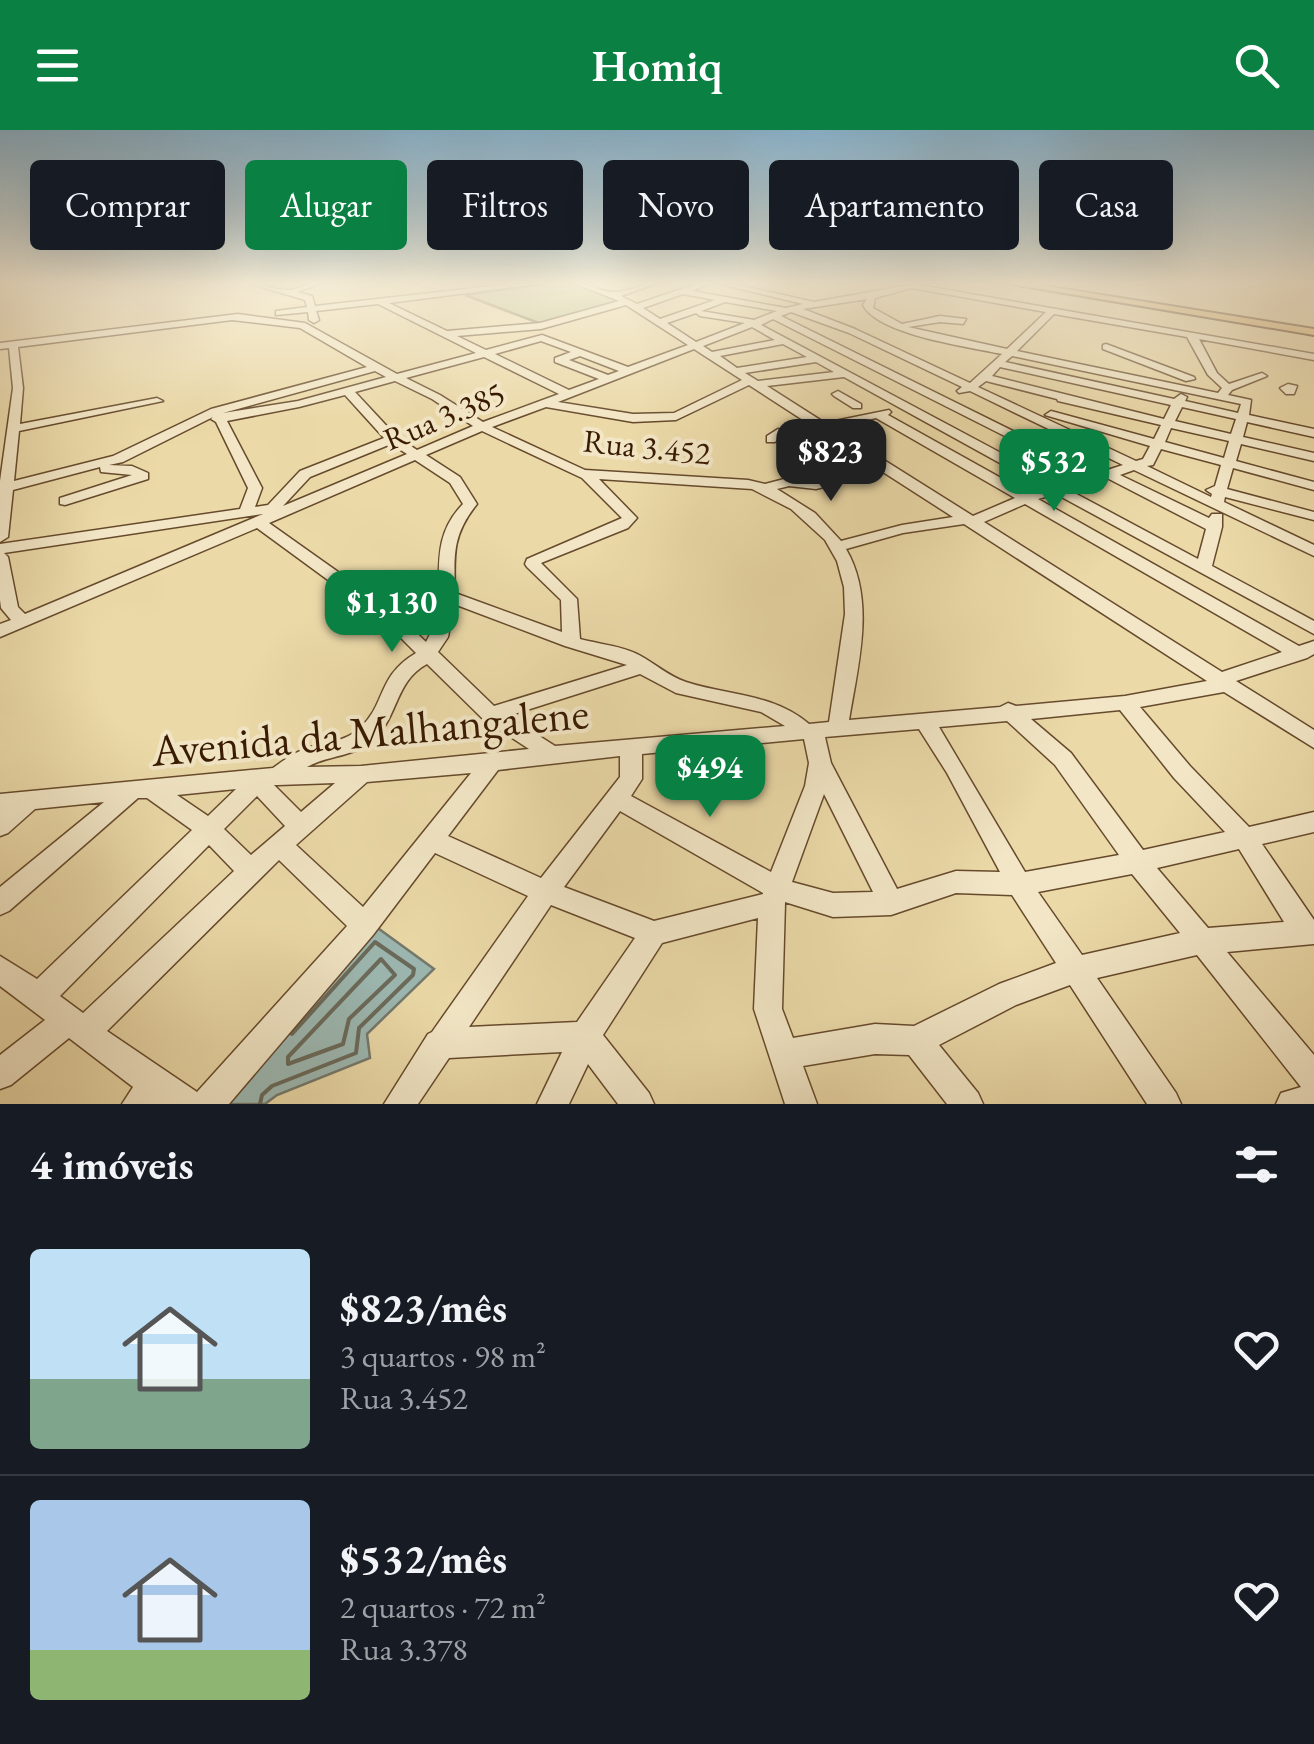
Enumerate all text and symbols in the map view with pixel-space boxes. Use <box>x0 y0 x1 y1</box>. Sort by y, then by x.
text: Homiq <box>592 36 723 94</box>
icon: menu <box>30 38 85 93</box>
icon: search <box>1229 38 1284 93</box>
chip: Comprar <box>30 160 225 250</box>
chip: Alugar <box>245 160 407 250</box>
chip: Filtros <box>427 160 583 250</box>
chip: Novo <box>603 160 749 250</box>
chip: Apartamento <box>769 160 1019 250</box>
chip: Casa <box>1039 160 1173 250</box>
street label: Rua 3.385 <box>377 372 511 460</box>
street label: Rua 3.452 <box>581 419 713 475</box>
pin: $823 <box>772 419 890 504</box>
pin: $532 <box>995 429 1113 514</box>
text: $823 <box>798 430 864 472</box>
text: $532 <box>1021 440 1087 482</box>
pin: $1,130 <box>311 570 473 655</box>
text: $1,130 <box>347 581 437 623</box>
street label: Avenida da Malhangalene <box>148 683 591 779</box>
pin: $494 <box>651 735 769 820</box>
text: $494 <box>677 746 743 788</box>
text: 4 imóveis <box>30 1137 194 1192</box>
icon: filters <box>1229 1137 1284 1192</box>
text: $823/mês <box>340 1280 507 1335</box>
icon: home <box>110 1289 230 1409</box>
icon: heart <box>1229 1322 1284 1377</box>
text: 3 quartos · 98 m² <box>340 1335 546 1377</box>
text: Rua 3.452 <box>340 1377 468 1419</box>
text: $532/mês <box>340 1531 507 1586</box>
icon: home <box>110 1540 230 1660</box>
icon: heart <box>1229 1573 1284 1628</box>
text: 2 quartos · 72 m² <box>340 1586 546 1628</box>
text: Rua 3.378 <box>340 1628 468 1670</box>

